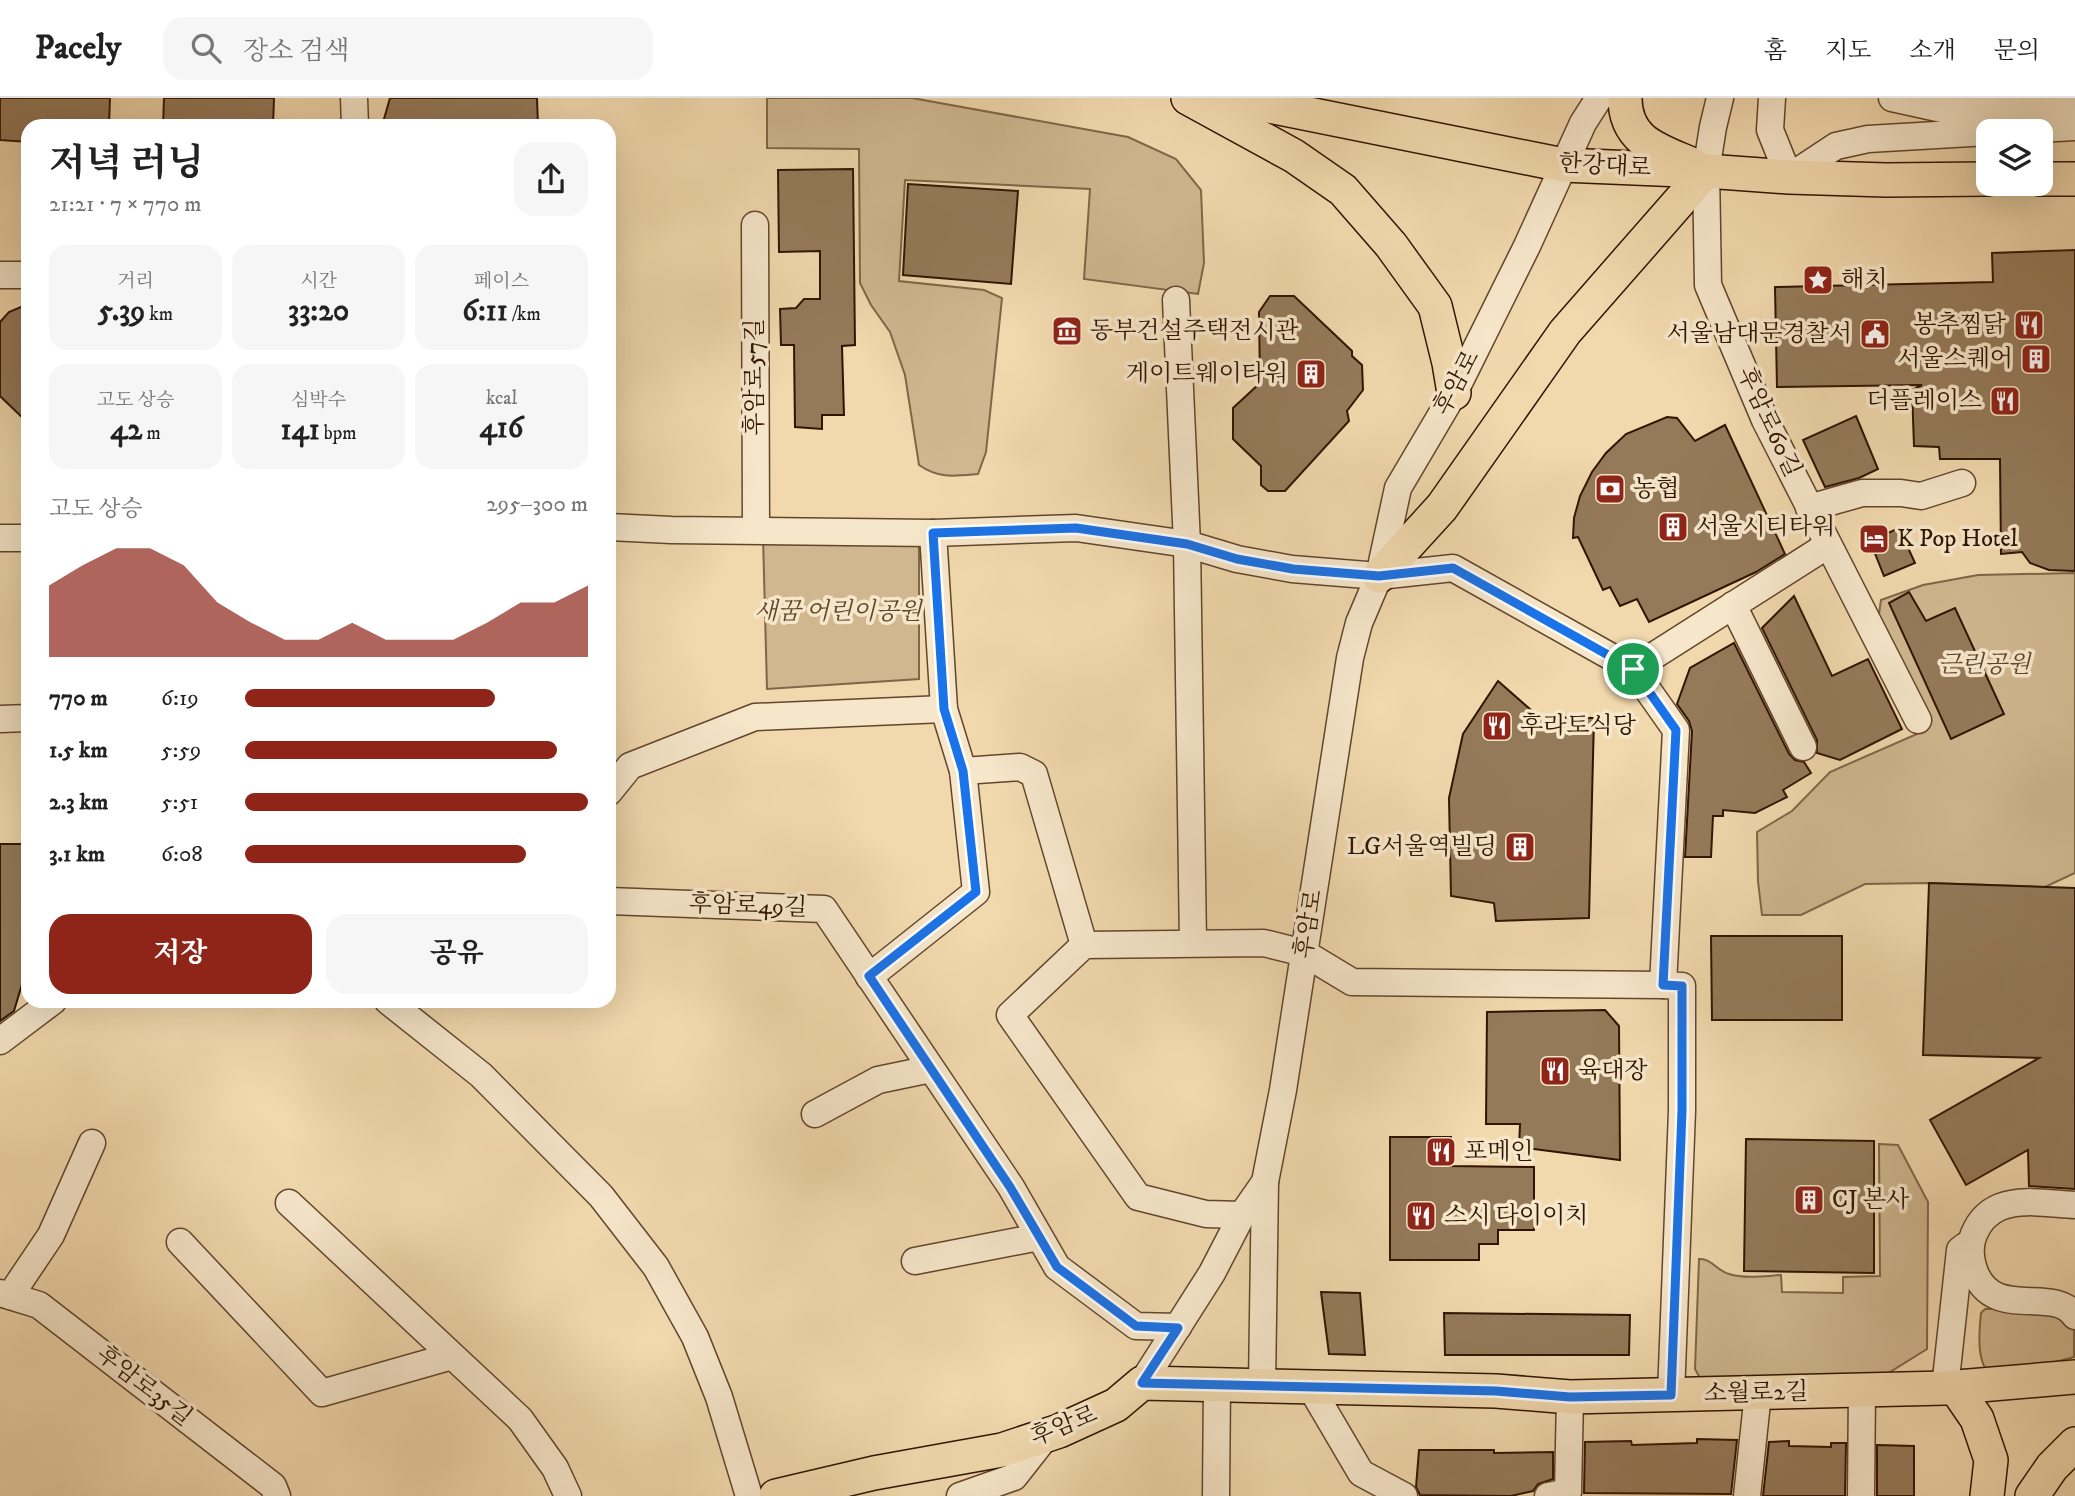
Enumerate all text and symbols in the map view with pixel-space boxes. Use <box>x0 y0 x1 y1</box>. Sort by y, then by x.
search box <box>163 17 653 80</box>
text: Pacely <box>35 28 121 69</box>
icon: search <box>187 29 225 67</box>
text: 장소 검색 <box>243 35 349 68</box>
text: 홈 <box>1764 36 1787 66</box>
text: 지도 <box>1825 36 1871 66</box>
text: 소개 <box>1909 36 1956 66</box>
text: 문의 <box>1994 36 2040 66</box>
map controls <box>1976 119 2053 196</box>
button: layers <box>1976 119 2053 196</box>
text: 저녁 러닝 <box>49 140 204 188</box>
button: share <box>514 142 588 216</box>
street label: 한강대로 <box>1558 149 1652 183</box>
text: 21:21 · 7 × 770 m <box>49 190 202 219</box>
place icon: 해치 <box>1801 263 1835 297</box>
place label: 해치 <box>1841 265 1887 295</box>
text: 거리 <box>117 270 154 293</box>
text: 시간 <box>300 270 337 293</box>
text: 페이스 <box>474 270 529 293</box>
text: 5.39 <box>98 293 145 330</box>
text: 33:20 <box>288 293 349 330</box>
text: 6:11 <box>462 293 508 330</box>
text: km <box>145 303 173 326</box>
text: /km <box>508 303 541 326</box>
restaurant icon: 봉추찜닭 <box>2012 308 2046 342</box>
place label: 봉추찜닭 <box>1913 310 2007 340</box>
museum icon: 동부건설주택전시관 <box>1050 314 1084 348</box>
place label: 동부건설주택전시관 <box>1090 316 1299 346</box>
public building icon: 서울남대문경찰서 <box>1858 317 1892 351</box>
street label: 후암로57길 <box>740 318 770 436</box>
place label: 서울남대문경찰서 <box>1667 319 1852 349</box>
building icon: 서울스퀘어 <box>2019 342 2053 376</box>
place label: 서울스퀘어 <box>1897 344 2013 374</box>
street label: 후암로 <box>1427 345 1487 421</box>
building icon: 게이트웨이타워 <box>1294 357 1328 391</box>
place label: 게이트웨이타워 <box>1126 359 1288 389</box>
street label: 후암로60길 <box>1730 362 1808 482</box>
restaurant icon: 더플레이스 <box>1988 384 2022 418</box>
place label: 더플레이스 <box>1866 386 1982 416</box>
text: kcal <box>486 387 517 410</box>
text: 고도 상승 <box>97 389 174 412</box>
text: 심박수 <box>291 389 346 412</box>
text: 416 <box>480 410 523 447</box>
text: 42 <box>110 412 142 449</box>
text: 141 <box>280 412 320 449</box>
text: m <box>142 422 161 445</box>
text: bpm <box>320 422 357 445</box>
bank icon: 농협 <box>1593 472 1627 506</box>
place label: 농협 <box>1633 474 1679 504</box>
text: 295–300 m <box>486 490 588 519</box>
text: 고도 상승 <box>49 495 143 524</box>
building icon: 서울시티타워 <box>1656 510 1690 544</box>
place label: 서울시티타워 <box>1696 512 1835 542</box>
hotel icon: K Pop Hotel <box>1857 522 1891 556</box>
place label: K Pop Hotel <box>1897 524 2018 554</box>
park label: 새꿈 어린이공원 <box>754 597 924 627</box>
pin <box>1603 639 1663 699</box>
icon: arrive <box>1614 650 1652 688</box>
park label: 근린공원 <box>1938 650 2032 680</box>
text: 770 m <box>49 684 108 713</box>
text: 6:19 <box>161 684 199 713</box>
restaurant icon: 후라토식당 <box>1480 709 1514 743</box>
place label: 후라토식당 <box>1520 711 1637 741</box>
text: 1.5 km <box>49 736 108 765</box>
text: 5:59 <box>161 736 201 765</box>
text: 2.3 km <box>49 788 108 817</box>
text: 5:51 <box>161 788 198 817</box>
building icon: LG서울역빌딩 <box>1503 830 1537 864</box>
place label: LG서울역빌딩 <box>1347 832 1497 862</box>
text: 3.1 km <box>49 840 105 869</box>
text: 6:08 <box>161 840 203 869</box>
street label: 후암로 <box>1289 887 1329 961</box>
street label: 후암로49길 <box>688 889 808 923</box>
button: 저장 <box>49 914 312 994</box>
button: 공유 <box>326 914 588 994</box>
restaurant icon: 육대장 <box>1538 1054 1572 1088</box>
place label: 육대장 <box>1578 1056 1648 1086</box>
restaurant icon: 포메인 <box>1424 1135 1458 1169</box>
place label: 포메인 <box>1464 1137 1534 1167</box>
building icon: CJ 본사 <box>1792 1183 1826 1217</box>
place label: CJ 본사 <box>1832 1185 1909 1215</box>
restaurant icon: 스시 다이이치 <box>1404 1199 1438 1233</box>
place label: 스시 다이이치 <box>1444 1201 1588 1231</box>
street label: 후암로35길 <box>90 1339 198 1433</box>
street label: 소월로2길 <box>1703 1377 1809 1409</box>
street label: 후암로 <box>1026 1399 1102 1453</box>

